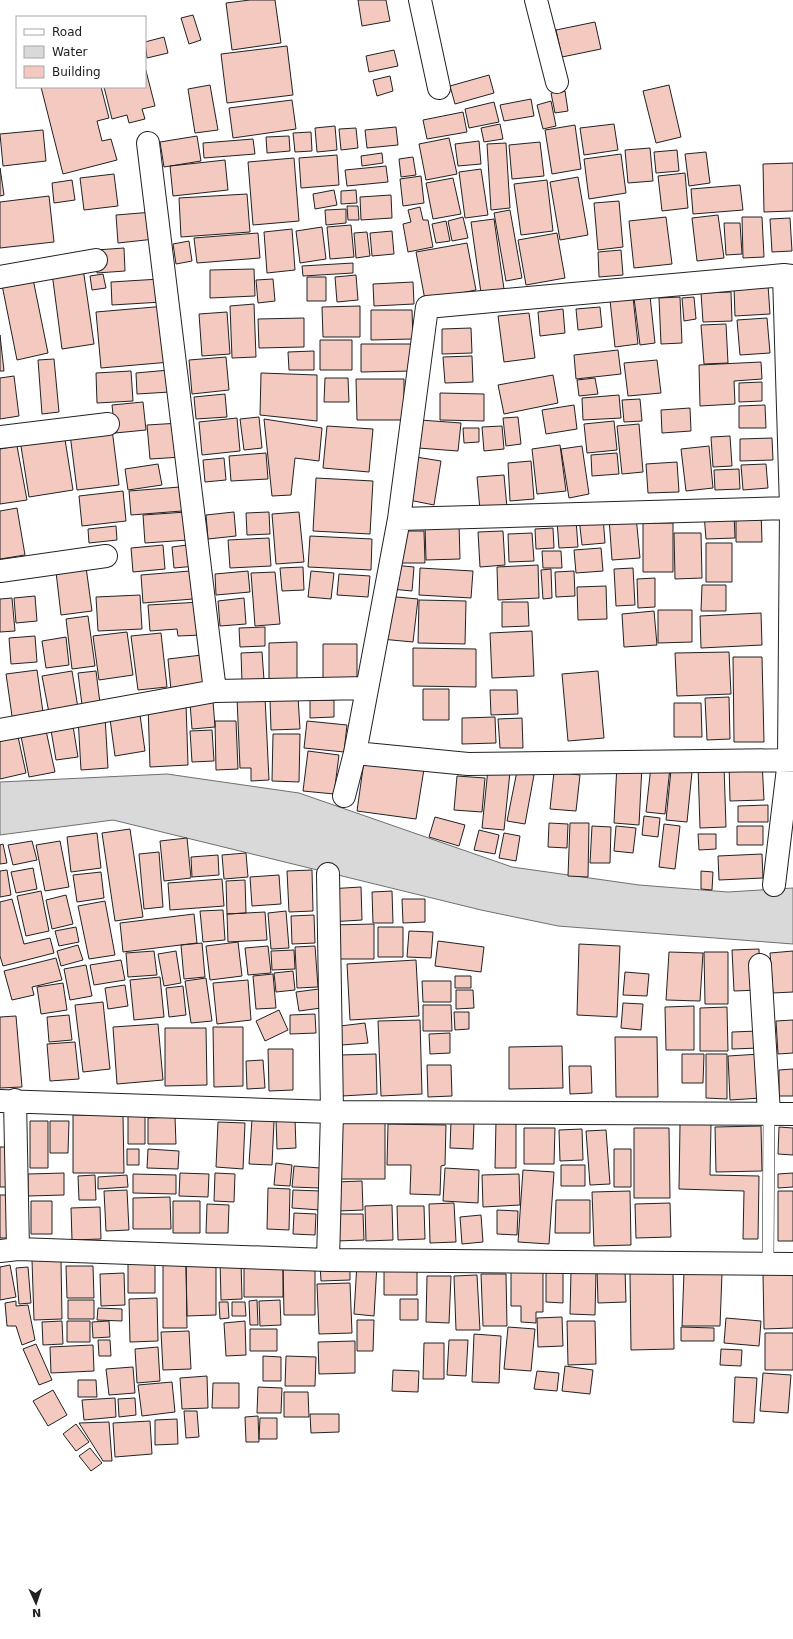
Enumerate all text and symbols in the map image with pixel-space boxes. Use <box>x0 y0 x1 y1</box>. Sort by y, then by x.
legend <box>16 16 146 88</box>
text: Road <box>52 25 82 39</box>
text: Water <box>52 45 88 59</box>
text: Building <box>52 65 101 79</box>
north arrow <box>16 1583 56 1623</box>
text: N <box>32 1606 41 1619</box>

